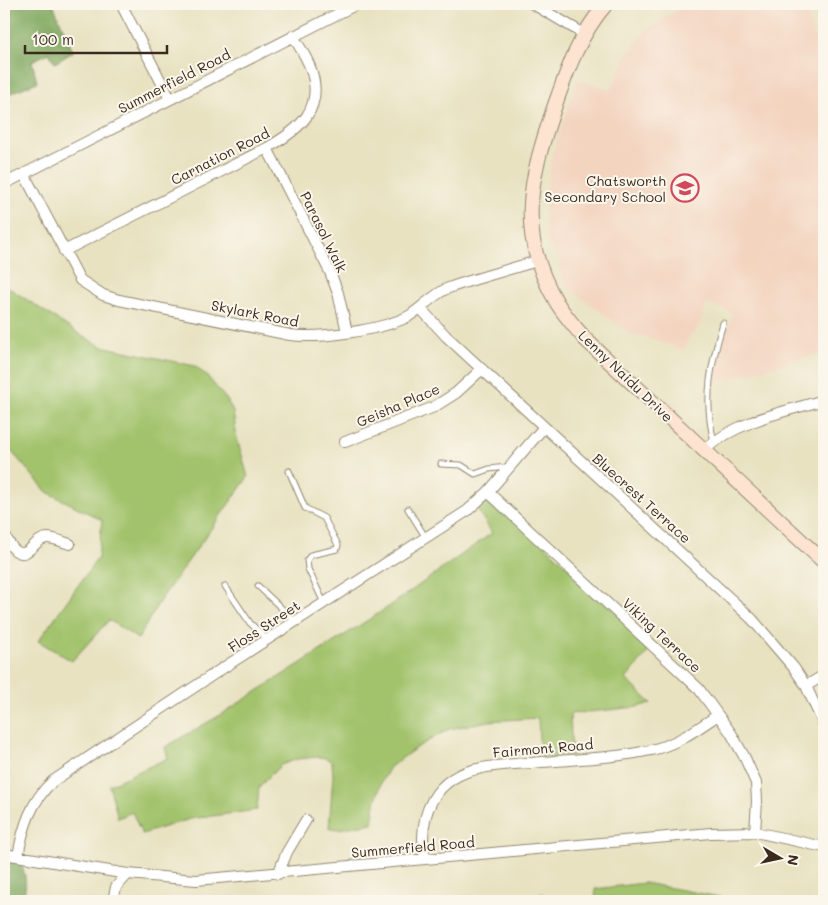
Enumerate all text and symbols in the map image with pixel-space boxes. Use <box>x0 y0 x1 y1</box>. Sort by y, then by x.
scale bar <box>25 22 168 54</box>
text: 100 m <box>32 29 74 49</box>
street label: Summerfield Road <box>115 44 234 118</box>
street label: Carnation Road <box>168 123 273 189</box>
place label: Chatsworth Secondary School <box>545 171 666 206</box>
school or university icon: Chatsworth Secondary School <box>670 173 700 203</box>
street label: Parasol Walk <box>296 188 352 276</box>
street label: Skylark Road <box>210 295 300 331</box>
street label: Lenny Naidu Drive <box>575 326 677 426</box>
street label: Geisha Place <box>353 379 443 431</box>
street label: Bluecrest Terrace <box>589 449 695 547</box>
street label: Viking Terrace <box>618 593 706 677</box>
street label: Floss Street <box>224 596 304 656</box>
street label: Fairmont Road <box>492 734 594 762</box>
street label: Summerfield Road <box>351 832 476 862</box>
north arrow <box>756 832 806 882</box>
text: N <box>783 853 804 867</box>

